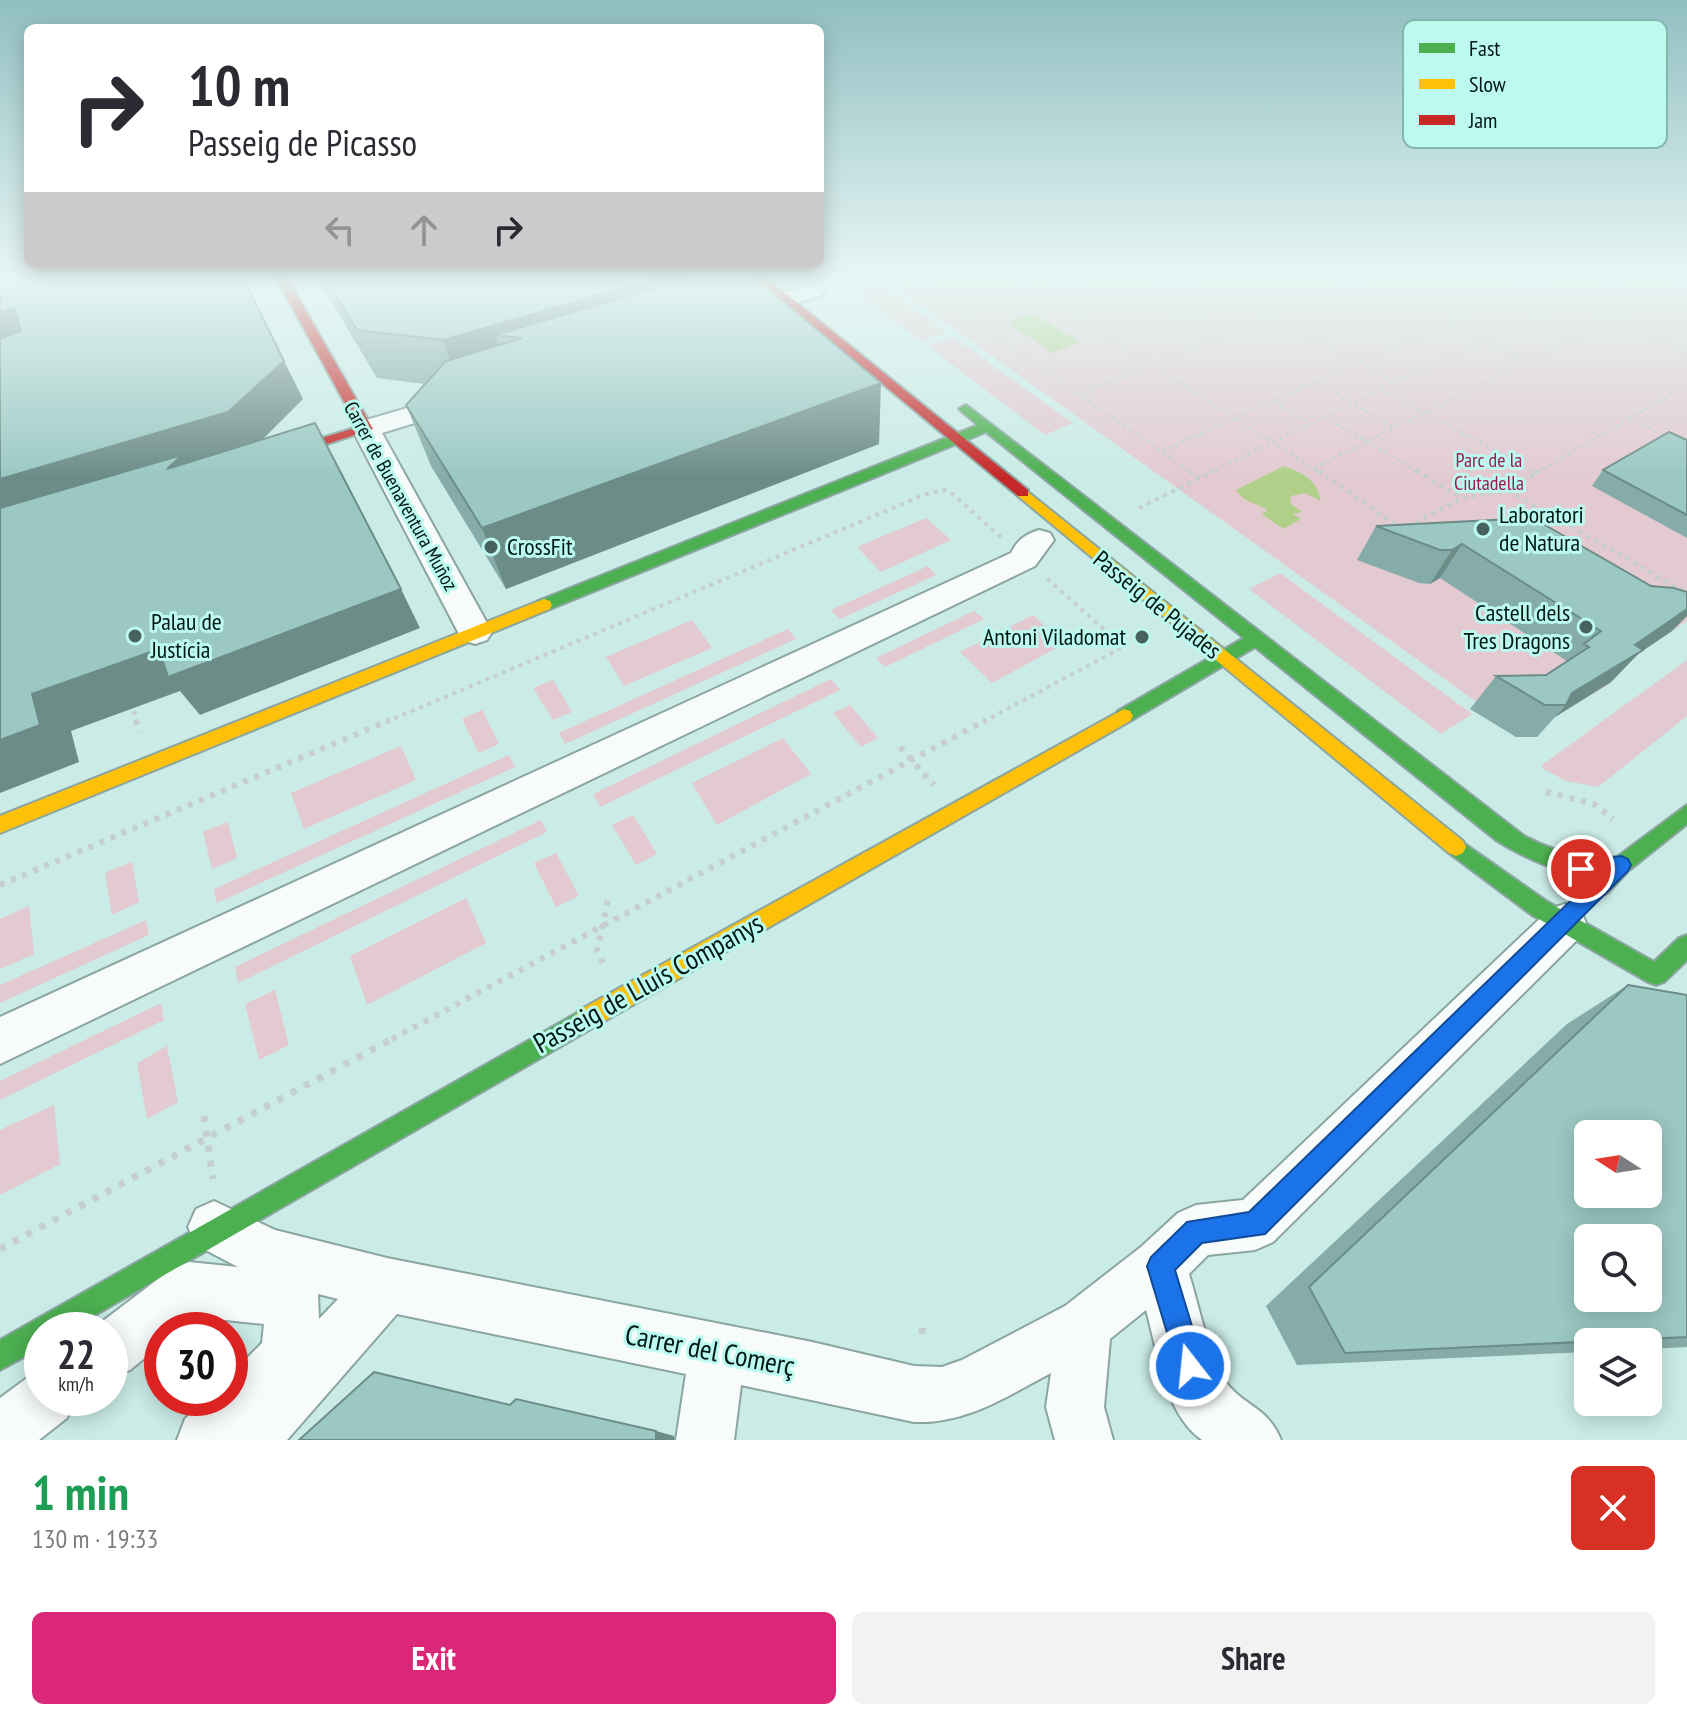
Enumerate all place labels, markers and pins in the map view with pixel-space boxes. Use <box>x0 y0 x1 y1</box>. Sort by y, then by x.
place label: Laboratori de Natura <box>1499 499 1584 558</box>
marker: Laboratori de Natura <box>1474 520 1492 538</box>
place label: CrossFit <box>507 531 573 562</box>
marker: CrossFit <box>482 538 500 556</box>
place label: Castell dels Tres Dragons <box>1463 597 1570 656</box>
place label: Palau de Justícia <box>150 606 222 665</box>
marker: Castell dels Tres Dragons <box>1577 618 1595 636</box>
place label: Antoni Viladomat <box>983 621 1126 652</box>
marker: Palau de Justícia <box>126 627 144 645</box>
marker: Antoni Viladomat <box>1133 628 1151 646</box>
pin <box>1547 835 1615 903</box>

